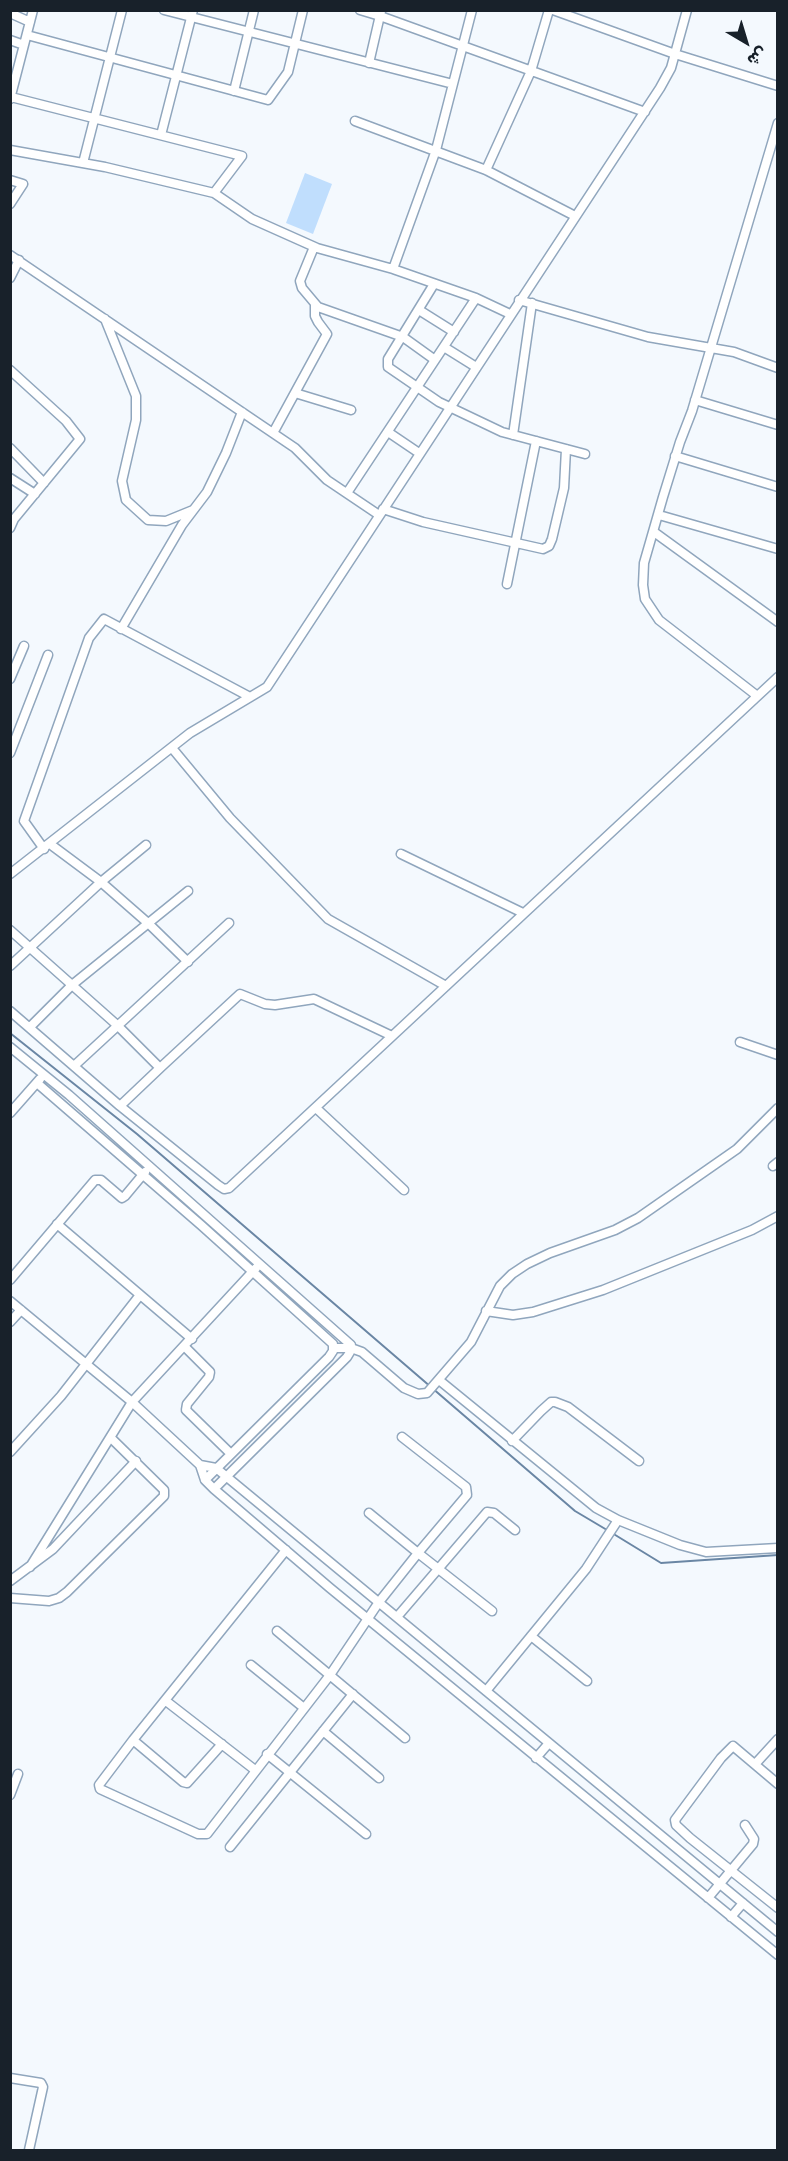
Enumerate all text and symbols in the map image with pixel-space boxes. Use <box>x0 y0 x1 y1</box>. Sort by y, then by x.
north arrow <box>716 12 776 72</box>
text: ش <box>744 43 771 70</box>

